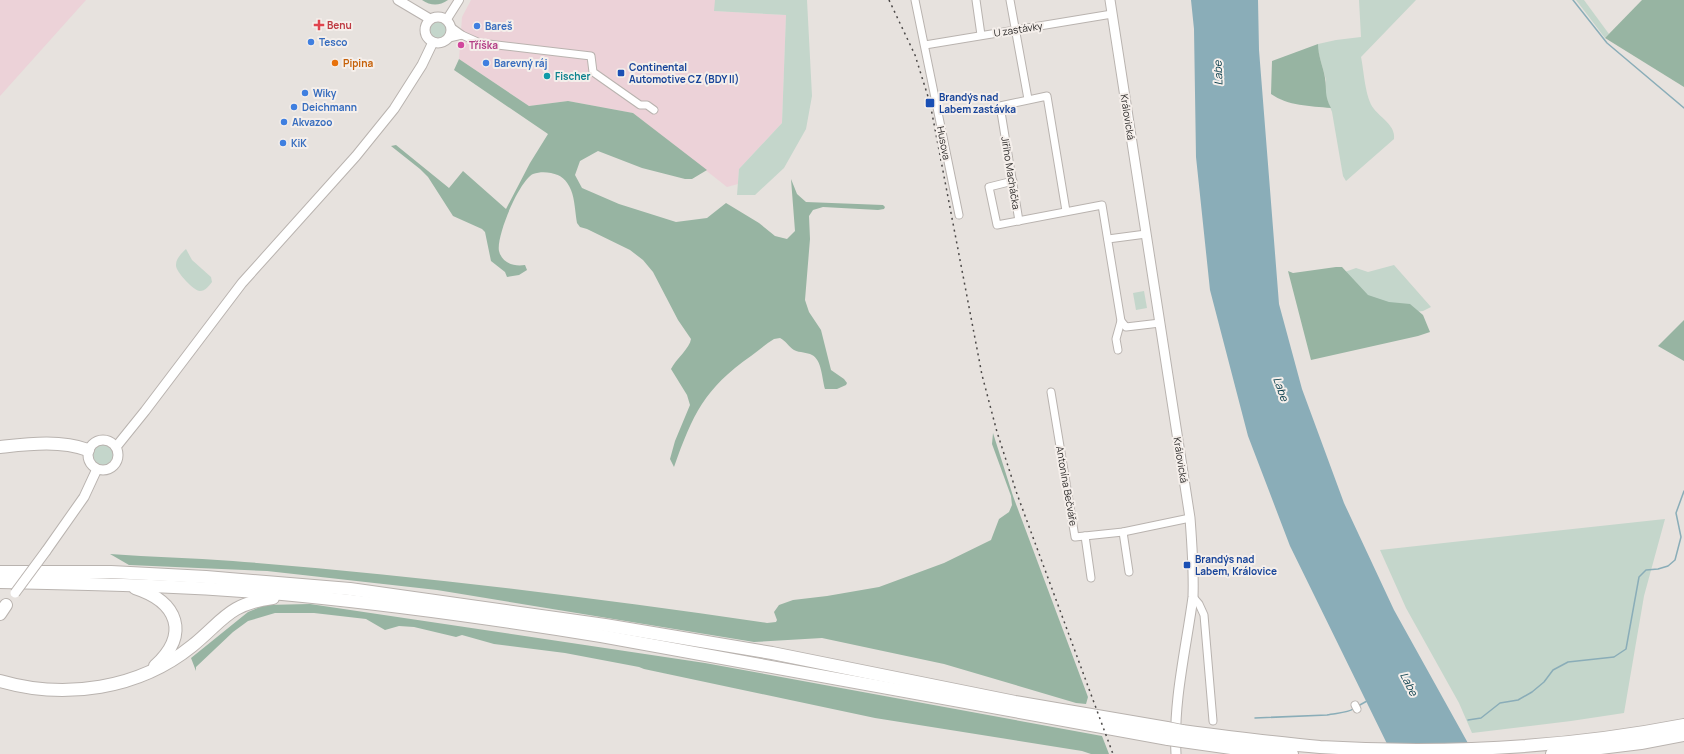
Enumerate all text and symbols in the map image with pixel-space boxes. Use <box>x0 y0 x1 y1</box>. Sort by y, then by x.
place label: Benu <box>327 18 352 32</box>
street label: U zastávky <box>992 18 1044 40</box>
place label: Bareš <box>485 19 513 33</box>
marker: Benu <box>314 20 324 30</box>
marker: Bareš <box>472 21 482 31</box>
place label: Tesco <box>319 35 348 49</box>
marker: Tesco <box>306 37 316 47</box>
place label: Tříška <box>469 38 498 52</box>
marker: Tříška <box>456 40 466 50</box>
place label: Pipina <box>343 56 373 70</box>
place label: Barevný ráj <box>494 56 548 70</box>
marker: Pipina <box>330 58 340 68</box>
marker: Barevný ráj <box>481 58 491 68</box>
place label: Continental Automotive CZ (BDY II) <box>629 60 739 86</box>
water label: Labe <box>1210 60 1225 86</box>
marker: Continental Automotive CZ (BDY II) <box>616 68 626 78</box>
place label: Fischer <box>555 69 590 83</box>
marker: Fischer <box>542 71 552 81</box>
place label: Wiky <box>313 86 337 100</box>
marker: Wiky <box>300 88 310 98</box>
place label: Brandýs nad Labem zastávka <box>939 90 1016 116</box>
street label: Královická <box>1117 93 1139 141</box>
marker: Brandýs nad Labem zastávka <box>924 97 936 109</box>
place label: Deichmann <box>302 100 357 114</box>
marker: Deichmann <box>289 102 299 112</box>
place label: Akvazoo <box>292 115 332 129</box>
marker: Akvazoo <box>279 117 289 127</box>
street label: Husova <box>934 125 954 161</box>
street label: Jiřího Macháčka <box>998 135 1024 211</box>
place label: KiK <box>291 136 307 150</box>
marker: KiK <box>278 138 288 148</box>
water label: Labe <box>1270 375 1293 404</box>
street label: Královická <box>1170 436 1192 484</box>
street label: Antonína Bečváře <box>1053 445 1081 527</box>
place label: Brandýs nad Labem, Královice <box>1195 552 1277 578</box>
marker: Brandýs nad Labem, Královice <box>1182 560 1192 570</box>
water label: Labe <box>1397 669 1422 699</box>

